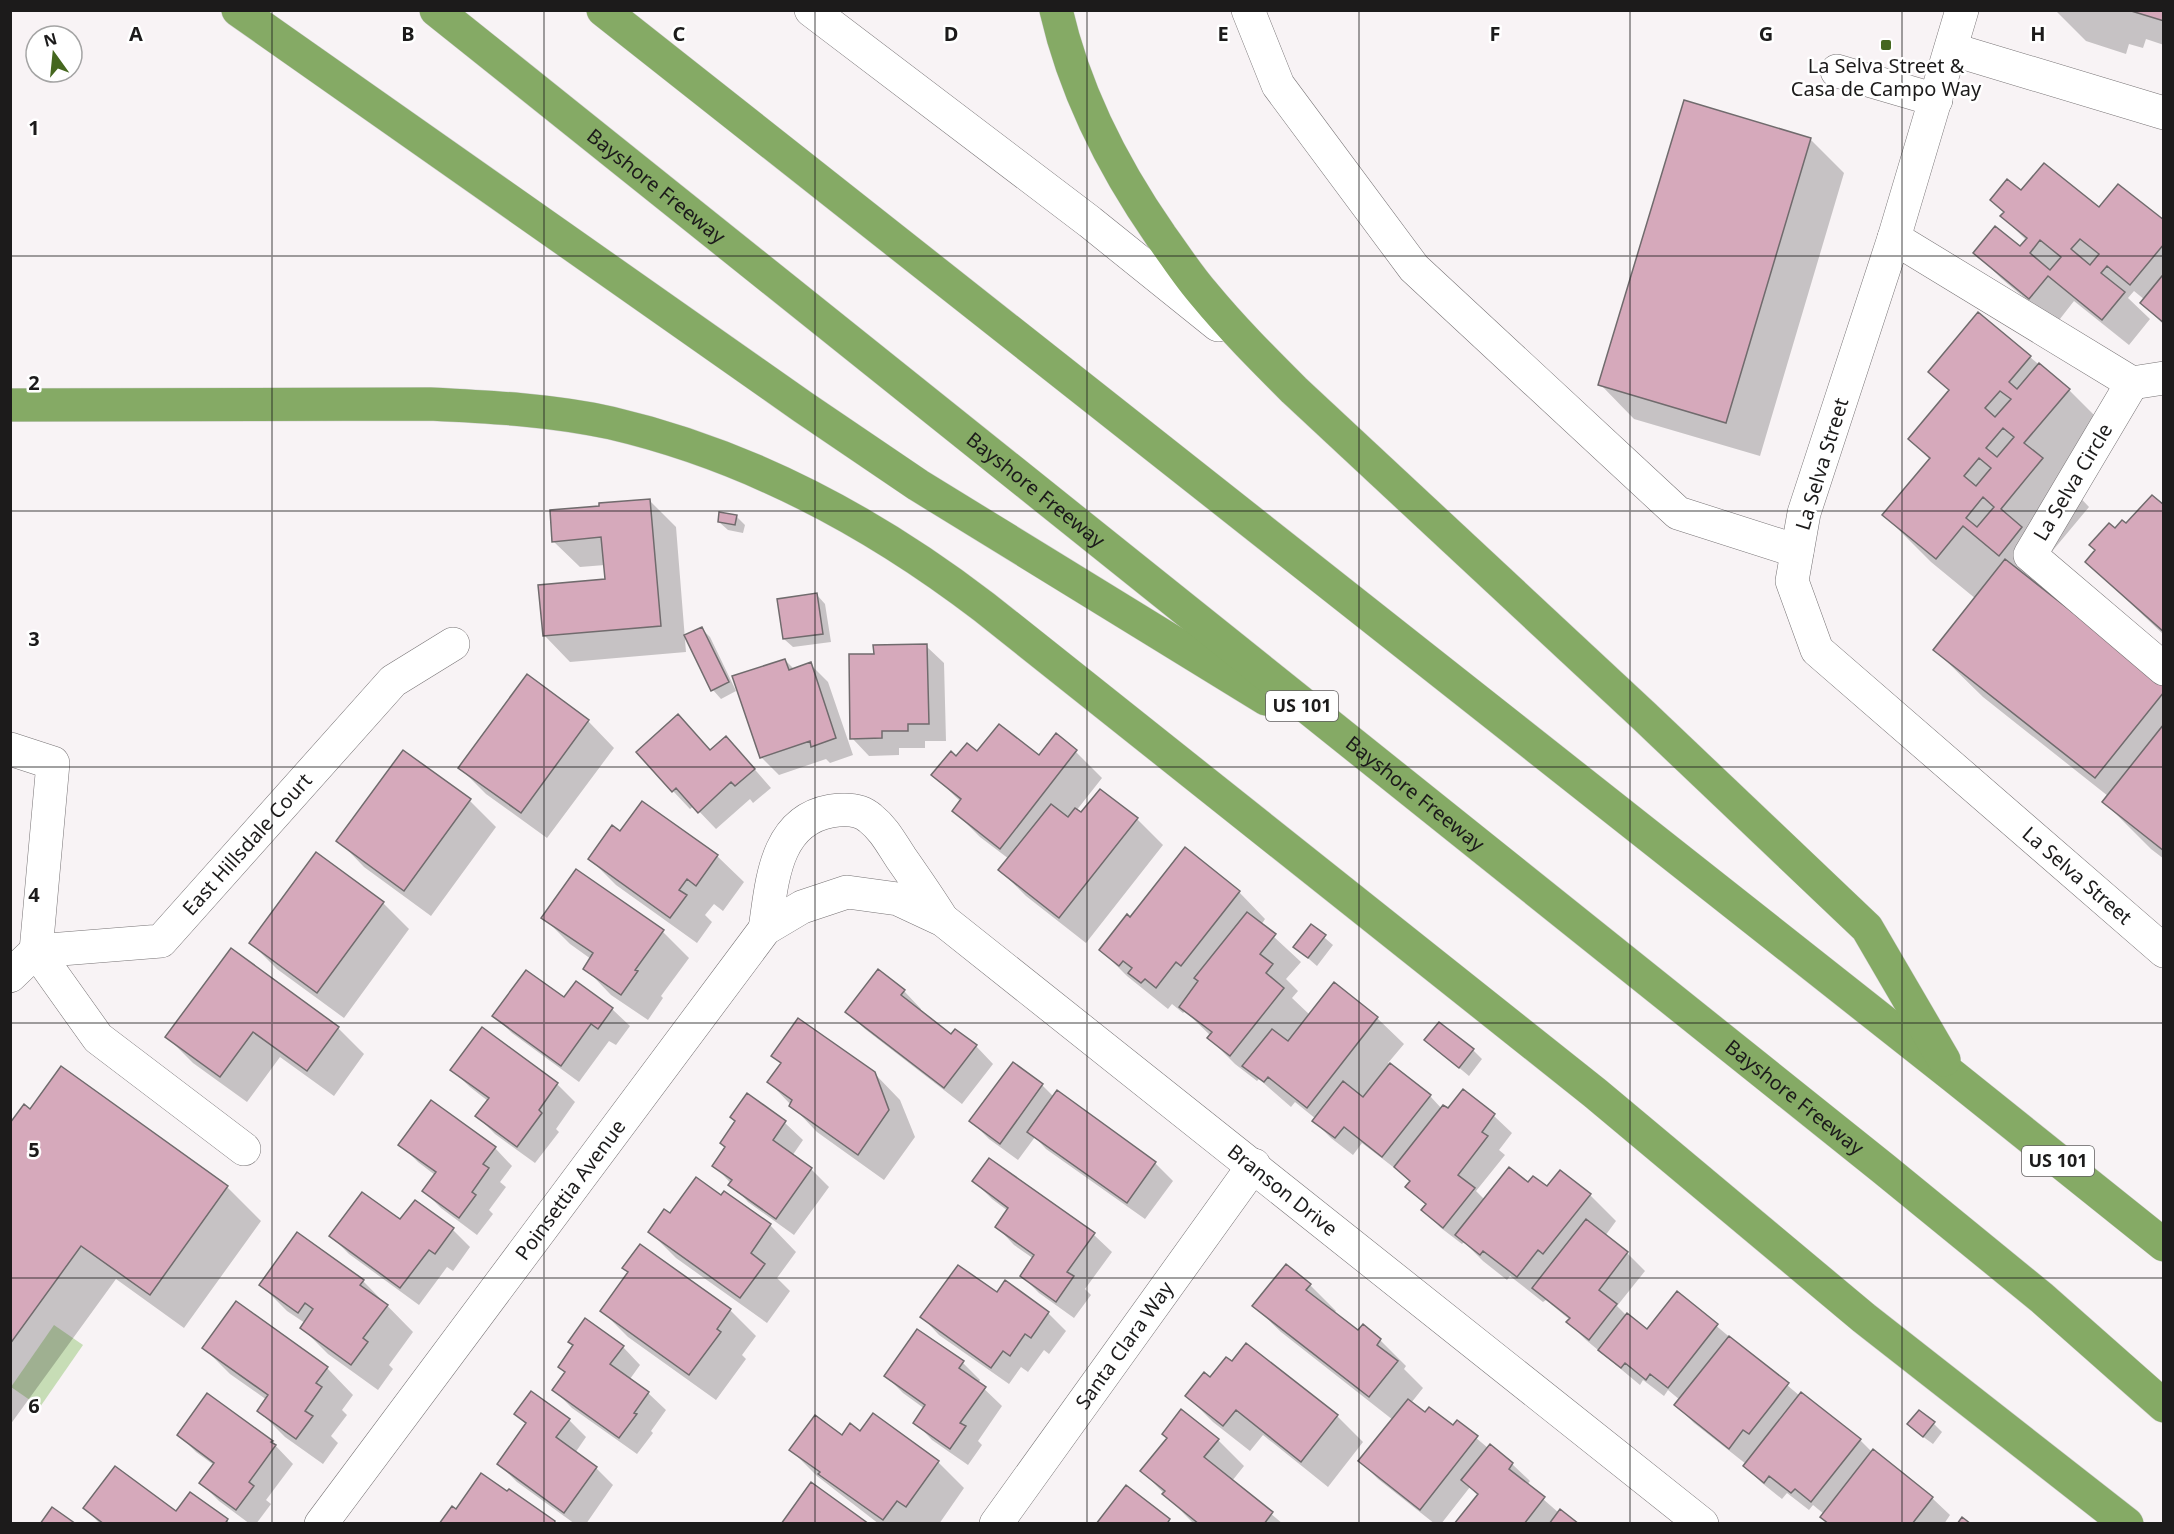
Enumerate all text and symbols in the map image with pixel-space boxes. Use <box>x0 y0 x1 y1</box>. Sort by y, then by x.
text: A <box>129 20 143 47</box>
text: B <box>401 20 415 47</box>
text: C <box>673 20 686 47</box>
text: D <box>944 20 958 47</box>
text: E <box>1217 20 1229 47</box>
text: F <box>1490 20 1500 47</box>
text: G <box>1759 20 1773 47</box>
text: H <box>2030 20 2046 47</box>
north arrow <box>24 24 84 84</box>
text: N <box>41 27 59 52</box>
marker: La Selva Street & Casa de Campo Way <box>1879 38 1893 52</box>
place label: La Selva Street & Casa de Campo Way <box>1791 52 1982 102</box>
text: 1 <box>28 114 40 141</box>
street label: Bayshore Freeway <box>581 122 732 250</box>
text: 2 <box>28 369 40 396</box>
street label: La Selva Street <box>1789 395 1854 533</box>
street label: La Selva Circle <box>2027 418 2118 546</box>
street label: Bayshore Freeway <box>961 426 1112 554</box>
text: 3 <box>28 625 40 652</box>
road number: US 101 <box>1266 691 1338 721</box>
street label: Bayshore Freeway <box>1340 729 1491 858</box>
street label: East Hillsdale Court <box>176 767 318 921</box>
street label: La Selva Street <box>2017 820 2138 930</box>
text: 4 <box>28 881 40 908</box>
street label: Bayshore Freeway <box>1720 1033 1870 1161</box>
street label: Poinsettia Avenue <box>509 1114 631 1265</box>
text: 5 <box>28 1136 40 1163</box>
street label: Branson Drive <box>1222 1138 1343 1242</box>
road number: US 101 <box>2022 1146 2094 1176</box>
street label: Santa Clara Way <box>1069 1275 1180 1414</box>
text: 6 <box>28 1392 40 1419</box>

